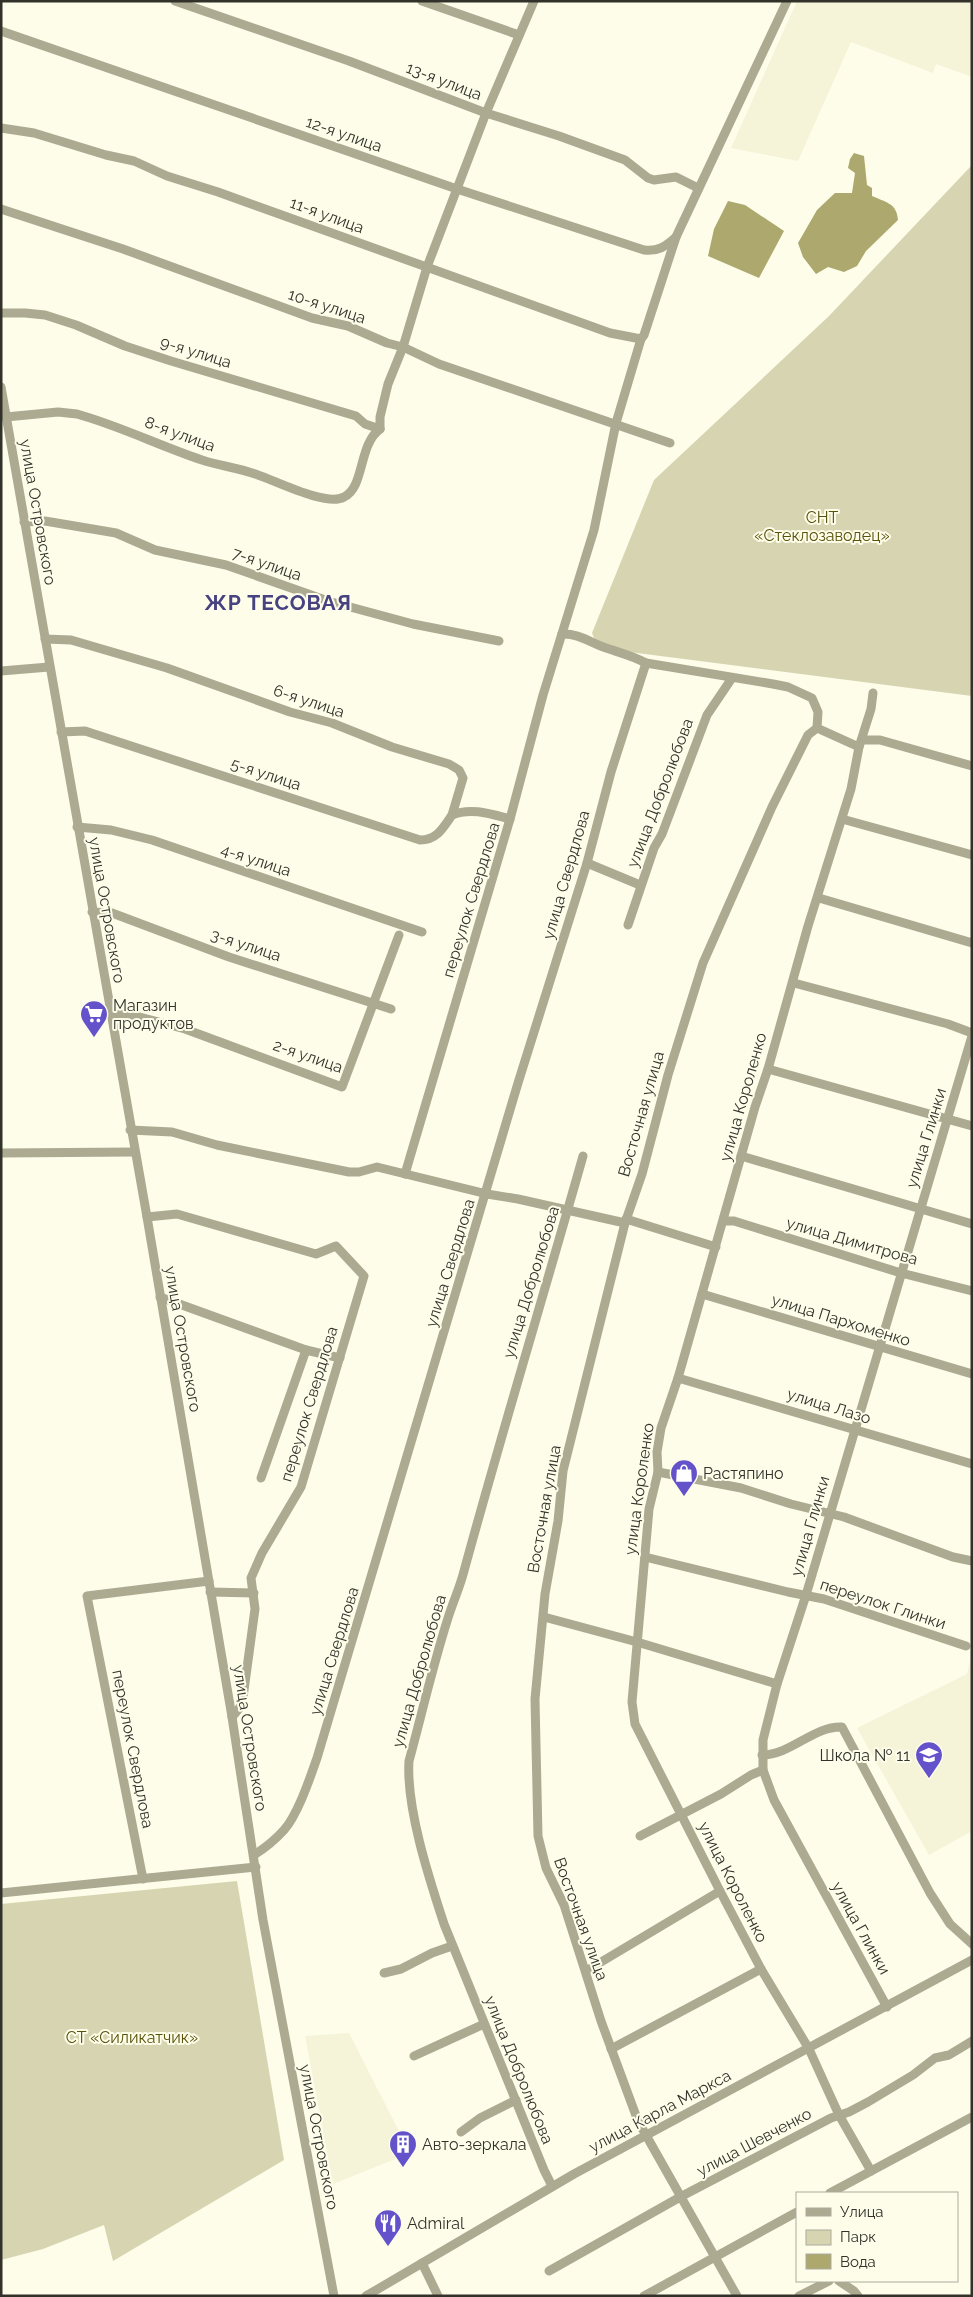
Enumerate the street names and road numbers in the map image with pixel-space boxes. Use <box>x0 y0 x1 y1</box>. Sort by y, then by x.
street label: 13-я улица <box>404 58 484 104</box>
street label: 12-я улица <box>303 112 385 156</box>
street label: 11-я улица <box>287 193 367 237</box>
street label: 10-я улица <box>286 285 368 327</box>
street label: 9-я улица <box>158 332 234 372</box>
street label: 8-я улица <box>142 413 218 455</box>
street label: улица Островского <box>16 438 60 586</box>
street label: 7-я улица <box>230 543 304 585</box>
street label: 6-я улица <box>271 681 347 721</box>
street label: улица Добролюбова <box>623 716 697 870</box>
street label: 5-я улица <box>229 754 303 794</box>
street label: улица Свердлова <box>538 808 594 942</box>
street label: переулок Свердлова <box>438 820 504 980</box>
street label: улица Островского <box>85 836 129 984</box>
street label: 4-я улица <box>219 840 293 880</box>
street label: 3-я улица <box>209 925 283 965</box>
street label: улица Короленко <box>716 1030 770 1164</box>
street label: 2-я улица <box>271 1035 345 1077</box>
street label: Восточная улица <box>614 1049 668 1179</box>
street label: улица Глинки <box>902 1086 950 1190</box>
street label: улица Свердлова <box>421 1196 479 1330</box>
street label: улица Добролюбова <box>499 1204 563 1360</box>
street label: улица Димитрова <box>784 1213 920 1269</box>
street label: улица Островского <box>161 1265 205 1413</box>
street label: улица Пархоменко <box>769 1290 913 1350</box>
street label: переулок Свердлова <box>276 1324 342 1484</box>
street label: улица Лазо <box>785 1384 873 1428</box>
street label: улица Короленко <box>620 1422 658 1556</box>
street label: Восточная улица <box>523 1444 565 1574</box>
street label: улица Глинки <box>787 1474 833 1578</box>
street label: переулок Глинки <box>818 1575 948 1633</box>
street label: улица Свердлова <box>305 1584 363 1718</box>
street label: улица Добролюбова <box>388 1592 450 1750</box>
street label: улица Островского <box>229 1663 271 1813</box>
street label: переулок Свердлова <box>108 1668 158 1830</box>
street label: улица Короленко <box>694 1818 772 1946</box>
street label: Восточная улица <box>550 1855 612 1983</box>
street label: улица Глинки <box>828 1878 894 1978</box>
street label: улица Добролюбова <box>481 1993 557 2147</box>
street label: улица Островского <box>296 2063 342 2211</box>
street label: улица Карла Маркса <box>586 2066 734 2156</box>
street label: улица Шевченко <box>694 2104 814 2180</box>

